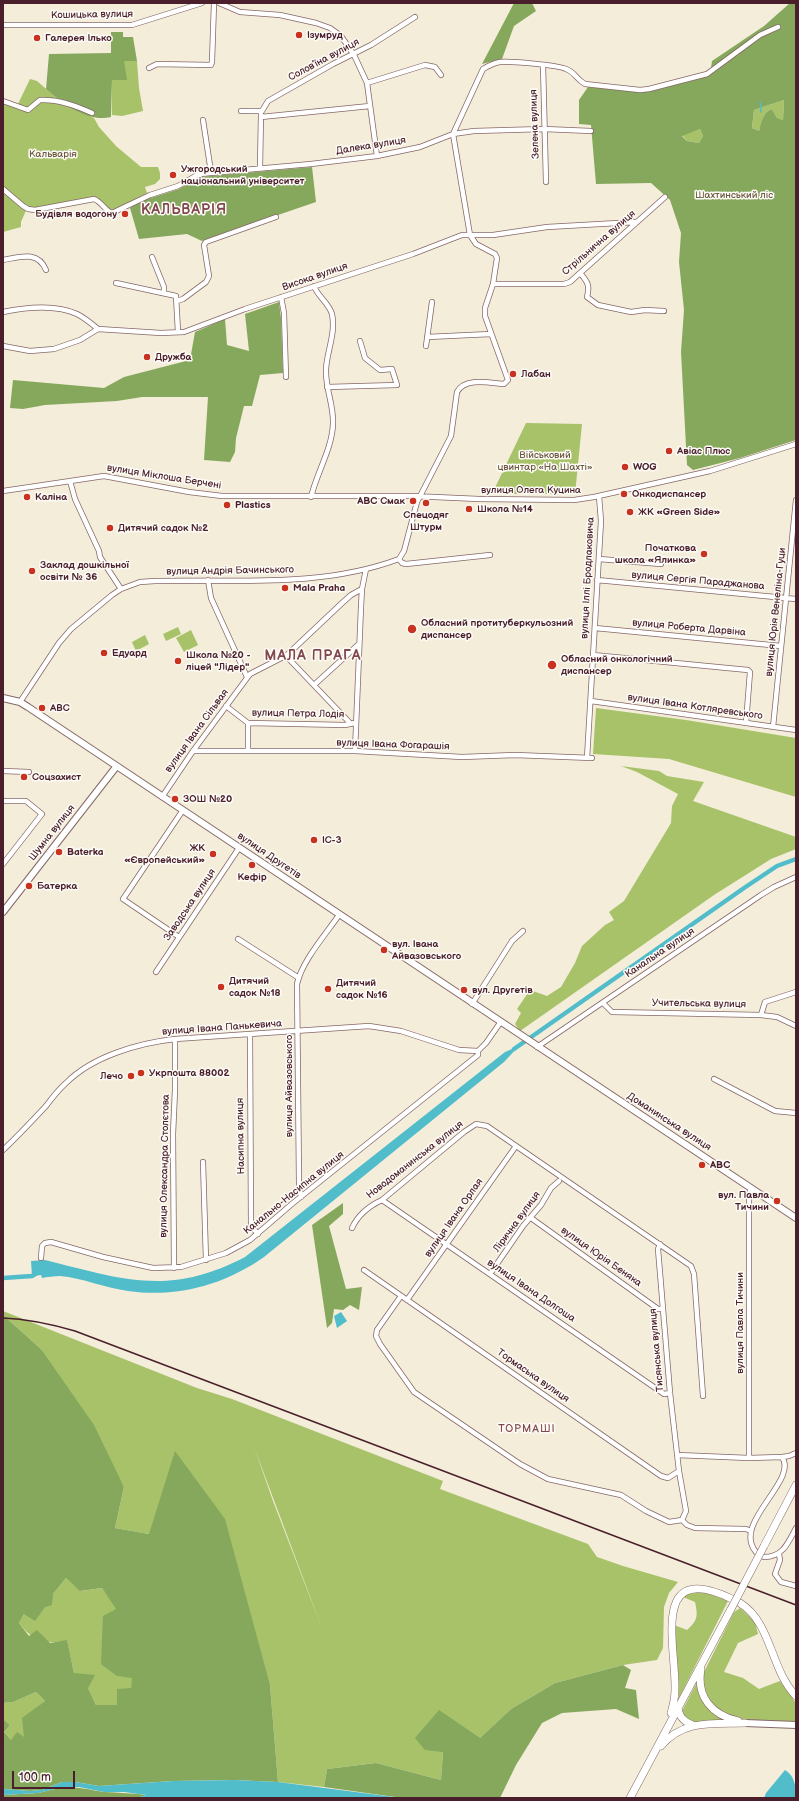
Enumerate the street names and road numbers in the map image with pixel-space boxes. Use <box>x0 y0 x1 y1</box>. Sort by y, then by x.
street label: Кошицька вулиця <box>51 8 133 22</box>
street label: Соловʼїна вулиця <box>286 36 362 84</box>
street label: Зелена вулиця <box>528 89 542 159</box>
street label: Далека вулиця <box>335 135 407 157</box>
street label: Стрільнична вулиця <box>560 208 638 278</box>
street label: Висока вулиця <box>281 260 349 294</box>
street label: вулиця Міклоша Берчені <box>106 462 222 492</box>
street label: вулиця Олега Куцина <box>481 484 581 496</box>
street label: вулиця Іллі Бродлаковича <box>579 517 597 639</box>
street label: вулиця Юрія Венеліна-Гуци <box>763 547 789 677</box>
street label: вулиця Андрія Бачинського <box>166 564 294 578</box>
street label: вулиця Сергія Параджанова <box>631 569 765 593</box>
street label: вулиця Роберта Дарвіна <box>632 617 746 639</box>
street label: вулиця Івана Сільвая <box>163 687 231 775</box>
street label: вулиця Івана Котляревського <box>627 692 763 722</box>
street label: вулиця Петра Лодія <box>252 707 344 721</box>
street label: вулиця Івана Фогарашія <box>336 737 450 753</box>
street label: Шумна вулиця <box>26 803 78 863</box>
street label: вулиця Другетів <box>235 830 303 882</box>
street label: Заводська вулиця <box>161 867 219 943</box>
street label: Канальна вулиця <box>623 925 697 981</box>
street label: Учительська вулиця <box>652 997 746 1011</box>
street label: вулиця Івана Панькевича <box>162 1018 282 1038</box>
street label: вулиця Айвазовського <box>283 1035 295 1137</box>
street label: Доманинська вулиця <box>625 1090 713 1154</box>
street label: вулиця Олександра Столєтова <box>158 1094 172 1238</box>
street label: Насипна вулиця <box>234 1098 248 1174</box>
street label: Новодоманинська вулиця <box>364 1118 466 1202</box>
street label: Канально-Насипна вулиця <box>241 1149 347 1237</box>
street label: вулиця Івана Орлая <box>422 1176 486 1260</box>
street label: Лірична вулиця <box>491 1189 543 1255</box>
street label: вулиця Юрія Беняка <box>558 1225 644 1289</box>
street label: вулиця Івана Долгоша <box>485 1257 577 1325</box>
street label: вулиця Павла Тичини <box>734 1272 746 1374</box>
street label: Тисянська вулиця <box>647 1308 667 1392</box>
street label: Тормаська вулиця <box>495 1347 571 1405</box>

